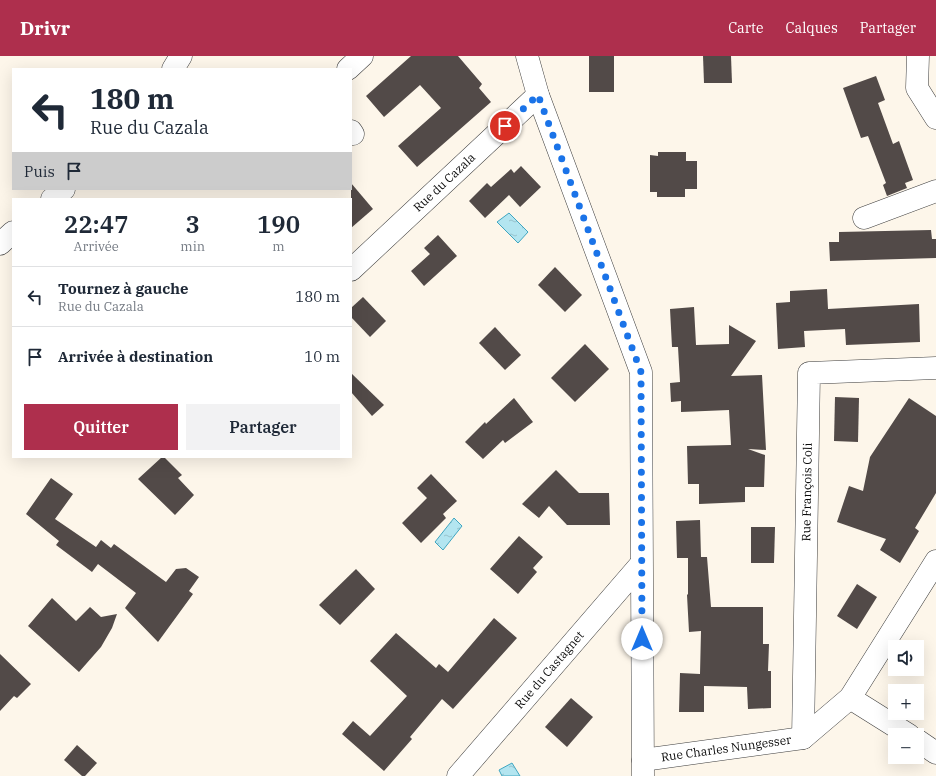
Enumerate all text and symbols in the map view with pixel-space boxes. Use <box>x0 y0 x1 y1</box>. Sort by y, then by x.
text: Drivr <box>20 16 70 40</box>
text: Carte <box>728 19 764 37</box>
text: Calques <box>786 19 838 37</box>
text: Partager <box>860 19 916 37</box>
text: 180 m <box>90 80 174 117</box>
icon: left <box>24 84 76 136</box>
pin <box>488 109 522 143</box>
icon: arrive <box>494 115 516 137</box>
text: Rue du Cazala <box>90 116 209 139</box>
street label: Rue du Cazala <box>410 149 479 215</box>
icon: arrive <box>63 160 85 182</box>
text: Puis <box>24 162 55 181</box>
text: 22:47 <box>64 208 129 240</box>
text: 3 <box>186 208 200 240</box>
text: 190 <box>257 208 300 240</box>
text: Arrivée <box>74 238 119 255</box>
text: min <box>180 238 205 255</box>
text: m <box>272 238 285 255</box>
text: Tournez à gauche <box>58 279 189 298</box>
icon: left <box>24 286 46 308</box>
text: 180 m <box>295 287 340 306</box>
text: Rue du Cazala <box>58 298 144 315</box>
icon: arrive <box>24 346 46 368</box>
text: Arrivée à destination <box>58 347 213 366</box>
text: 10 m <box>304 347 340 366</box>
button: Quitter <box>24 404 178 450</box>
button: Partager <box>186 404 340 450</box>
street label: Rue François Coli <box>798 442 815 541</box>
position arrow <box>621 618 663 660</box>
street label: Rue du Castagnet <box>511 628 587 712</box>
map controls <box>888 640 924 764</box>
button: sound <box>888 640 924 676</box>
button: + <box>888 684 924 720</box>
button: − <box>888 728 924 764</box>
street label: Rue Charles Nungesser <box>660 732 793 764</box>

